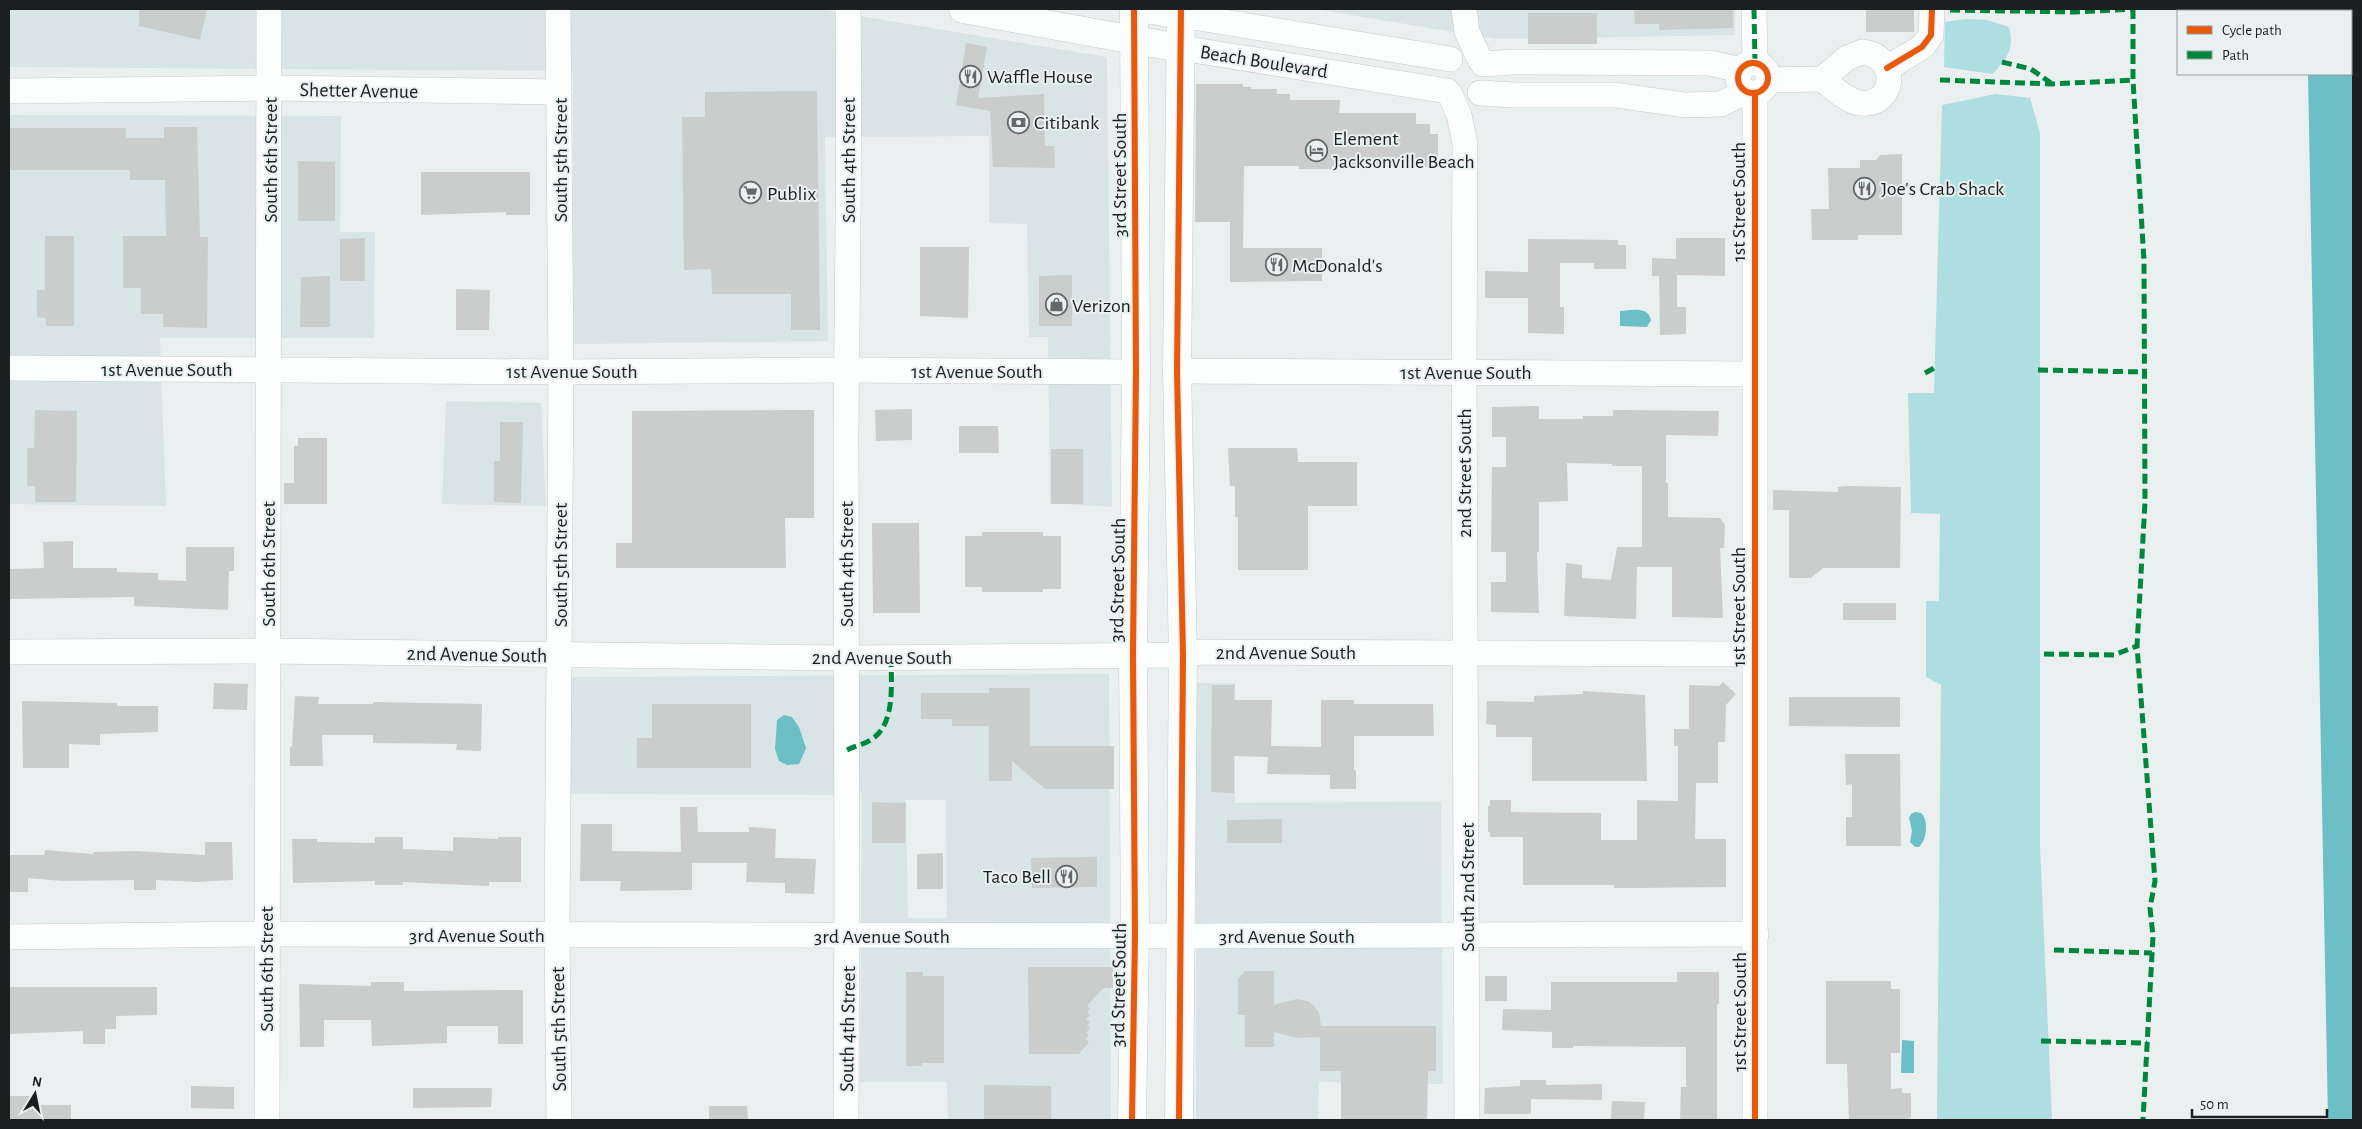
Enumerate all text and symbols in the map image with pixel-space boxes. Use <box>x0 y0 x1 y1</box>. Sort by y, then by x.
legend <box>2177 10 2352 75</box>
text: Cycle path <box>2222 23 2282 38</box>
street label: Beach Boulevard <box>1199 42 1329 82</box>
text: Path <box>2222 48 2249 63</box>
restaurant icon: Waffle House <box>959 64 983 88</box>
place label: Waffle House <box>987 67 1093 87</box>
street label: Shetter Avenue <box>300 80 418 102</box>
street label: South 4th Street <box>839 96 859 223</box>
street label: South 6th Street <box>261 97 281 223</box>
street label: South 5th Street <box>551 97 571 222</box>
bank icon: Citibank <box>1006 110 1030 134</box>
place label: Citibank <box>1034 113 1099 133</box>
street label: 3rd Street South <box>1110 113 1130 237</box>
place label: Element Jacksonville Beach <box>1333 129 1475 172</box>
hotel icon: Element Jacksonville Beach <box>1305 138 1329 162</box>
street label: 1st Street South <box>1729 142 1749 262</box>
restaurant icon: Joe's Crab Shack <box>1853 176 1877 200</box>
place label: Joe's Crab Shack <box>1881 179 2004 199</box>
supermarket icon: Publix <box>739 181 763 205</box>
place label: Publix <box>767 184 816 204</box>
restaurant icon: McDonald's <box>1264 253 1288 277</box>
place label: McDonald's <box>1292 256 1383 276</box>
shop icon: Verizon <box>1044 293 1068 317</box>
place label: Verizon <box>1072 296 1131 316</box>
street label: 1st Avenue South <box>101 360 233 380</box>
street label: 1st Avenue South <box>506 362 638 382</box>
street label: 1st Avenue South <box>911 362 1043 382</box>
street label: 1st Avenue South <box>1400 363 1532 383</box>
street label: 2nd Street South <box>1455 408 1475 538</box>
street label: South 4th Street <box>837 500 857 627</box>
street label: South 6th Street <box>259 501 279 627</box>
street label: South 5th Street <box>551 502 571 627</box>
street label: 3rd Street South <box>1107 518 1129 642</box>
street label: 1st Street South <box>1729 547 1749 667</box>
street label: 2nd Avenue South <box>1216 643 1356 663</box>
street label: 2nd Avenue South <box>407 644 547 666</box>
street label: 2nd Avenue South <box>812 648 952 668</box>
street label: South 2nd Street <box>1458 822 1478 952</box>
restaurant icon: Taco Bell <box>1055 864 1079 888</box>
place label: Taco Bell <box>983 867 1051 887</box>
street label: South 6th Street <box>257 906 277 1032</box>
street label: 3rd Street South <box>1108 923 1130 1047</box>
street label: 3rd Avenue South <box>409 926 545 946</box>
street label: 3rd Avenue South <box>814 927 950 947</box>
street label: 3rd Avenue South <box>1219 927 1355 947</box>
street label: 1st Street South <box>1730 952 1750 1072</box>
street label: South 4th Street <box>837 965 859 1092</box>
street label: South 5th Street <box>548 966 570 1091</box>
north arrow <box>10 1069 60 1119</box>
text: N <box>31 1074 43 1090</box>
scale bar <box>2192 1086 2327 1118</box>
text: 50 m <box>2200 1097 2229 1112</box>

